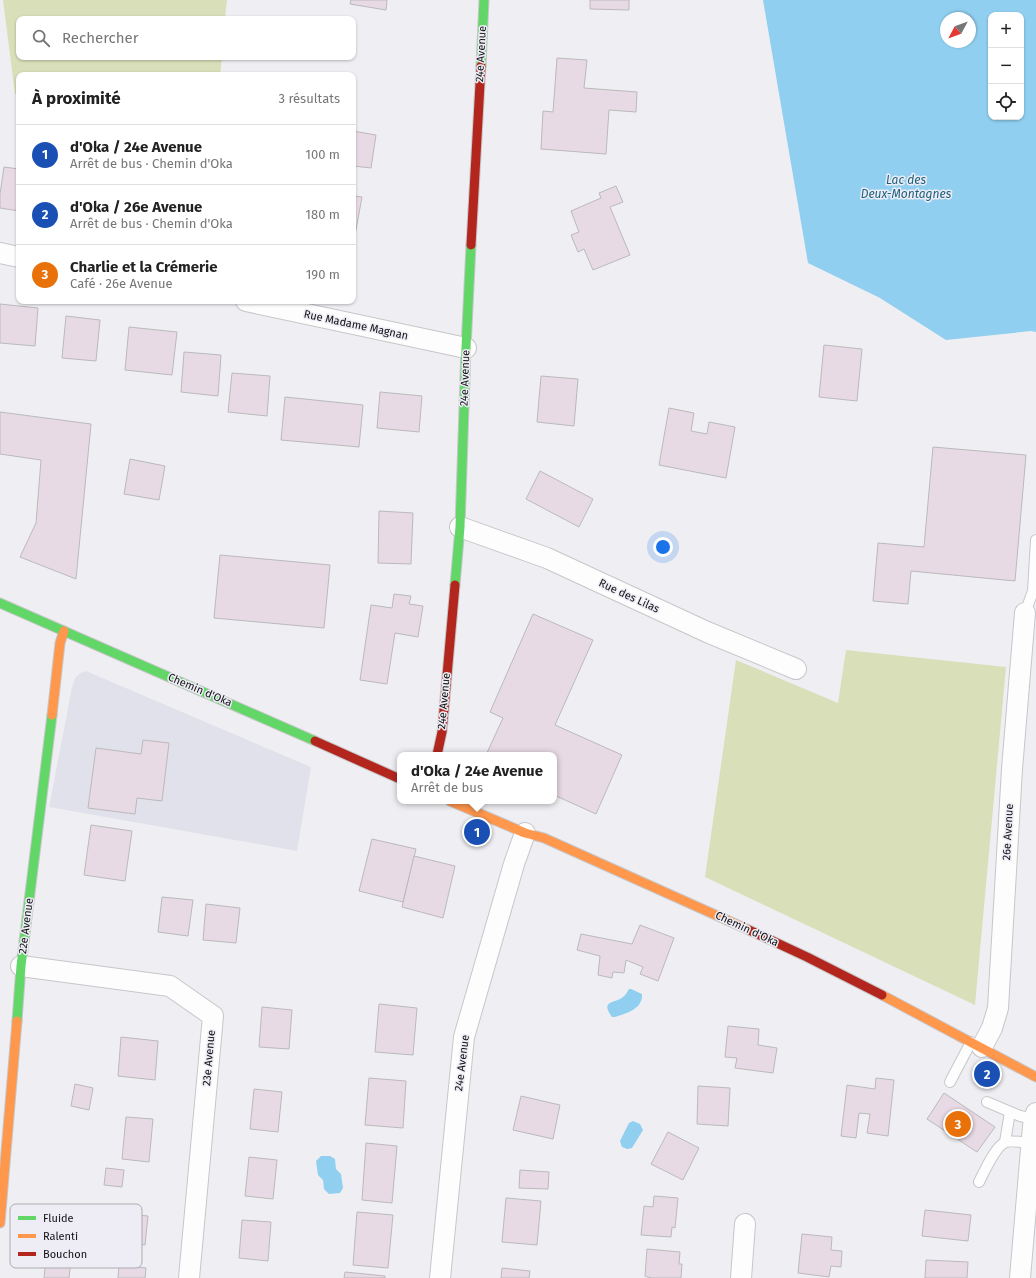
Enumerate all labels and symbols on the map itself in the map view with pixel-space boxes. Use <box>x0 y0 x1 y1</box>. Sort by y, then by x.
north arrow <box>940 12 976 48</box>
street label: 24e Avenue <box>473 25 489 83</box>
water label: Lac des Deux-Montagnes <box>861 173 952 201</box>
street label: Rue Madame Magnan <box>303 308 409 342</box>
street label: 24e Avenue <box>458 350 472 406</box>
your location <box>653 537 673 557</box>
street label: Rue des Lilas <box>597 576 661 616</box>
street label: Chemin d'Oka <box>166 671 234 709</box>
street label: 24e Avenue <box>435 672 453 730</box>
street label: 26e Avenue <box>1000 803 1016 861</box>
pin: 1 <box>464 817 490 847</box>
street label: 22e Avenue <box>16 897 36 955</box>
street label: Chemin d'Oka <box>713 909 781 949</box>
street label: 23e Avenue <box>200 1029 218 1087</box>
street label: 24e Avenue <box>452 1034 472 1092</box>
pin: 2 <box>974 1059 1000 1089</box>
pin: 3 <box>945 1109 971 1139</box>
legend <box>10 1204 142 1268</box>
text: Fluide <box>43 1212 74 1225</box>
text: Ralenti <box>43 1230 78 1243</box>
text: Bouchon <box>43 1248 87 1261</box>

